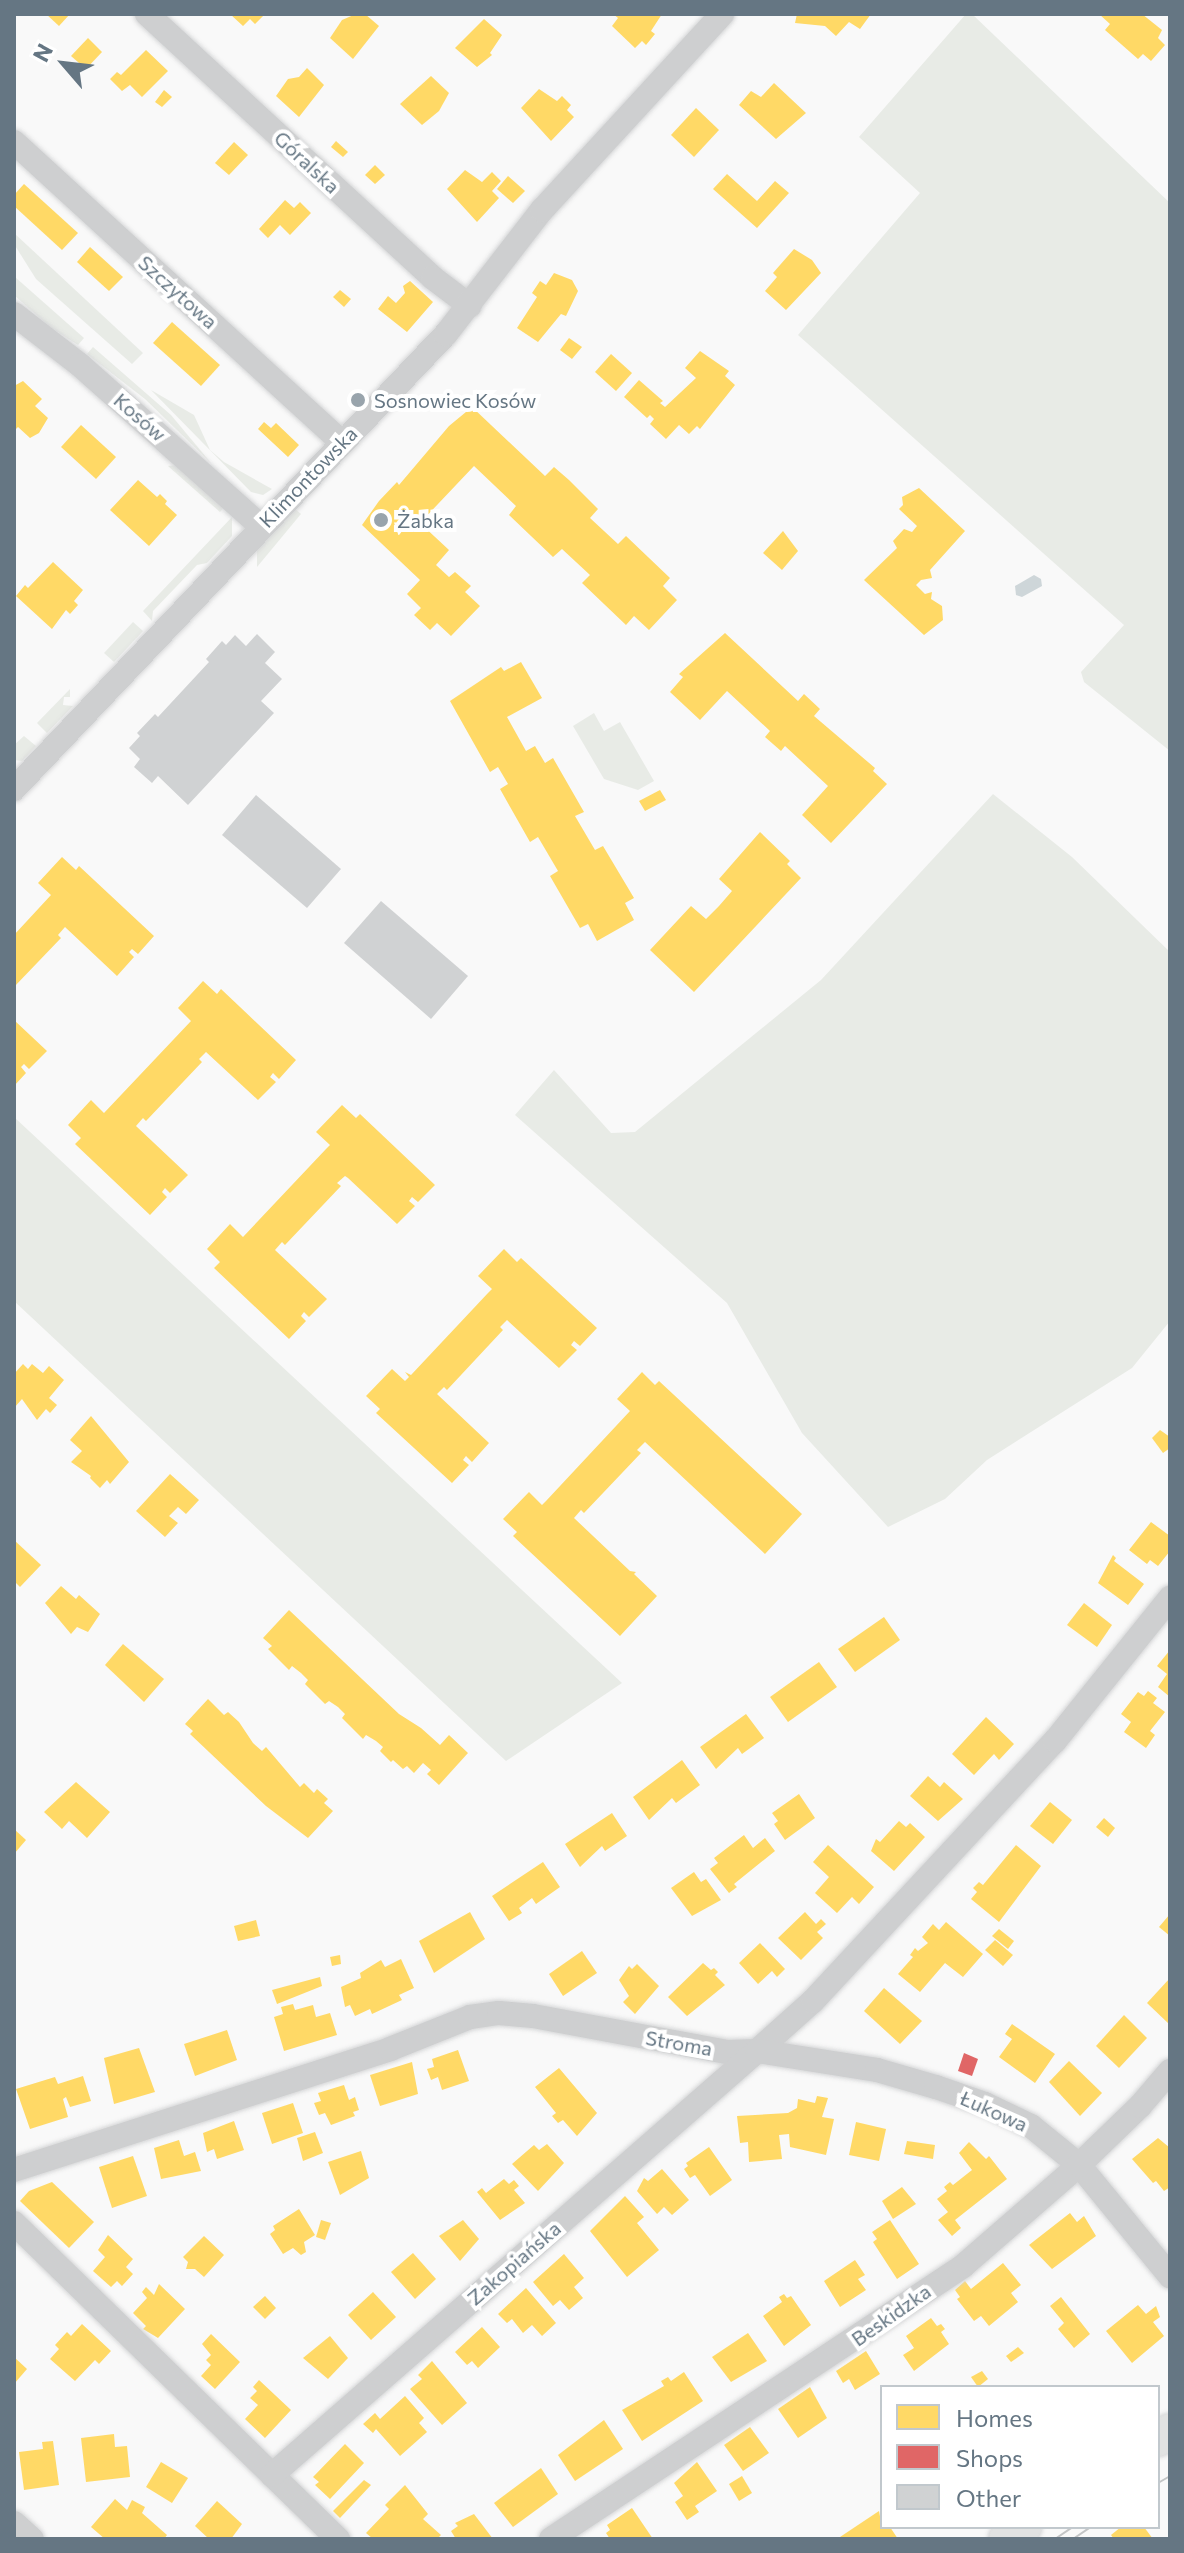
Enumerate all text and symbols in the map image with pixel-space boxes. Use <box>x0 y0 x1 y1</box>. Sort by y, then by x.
north arrow <box>24 24 104 104</box>
text: N <box>27 39 58 66</box>
street label: Góralska <box>269 126 345 198</box>
street label: Szczytowa <box>134 250 222 334</box>
street label: Kosów <box>109 388 171 446</box>
place label: Sosnowiec Kosów <box>374 388 536 412</box>
marker: Sosnowiec Kosów <box>349 391 367 409</box>
street label: Klimontowska <box>254 422 362 532</box>
place label: Żabka <box>397 508 454 532</box>
marker: Żabka <box>372 511 390 529</box>
street label: Stroma <box>644 2025 714 2061</box>
street label: Łukowa <box>957 2086 1031 2136</box>
street label: Zakopiańska <box>463 2216 565 2310</box>
street label: Beskidzka <box>847 2279 935 2351</box>
legend <box>880 2385 1160 2529</box>
text: Homes <box>956 2403 1033 2432</box>
text: Shops <box>956 2443 1023 2472</box>
text: Other <box>956 2483 1021 2512</box>

